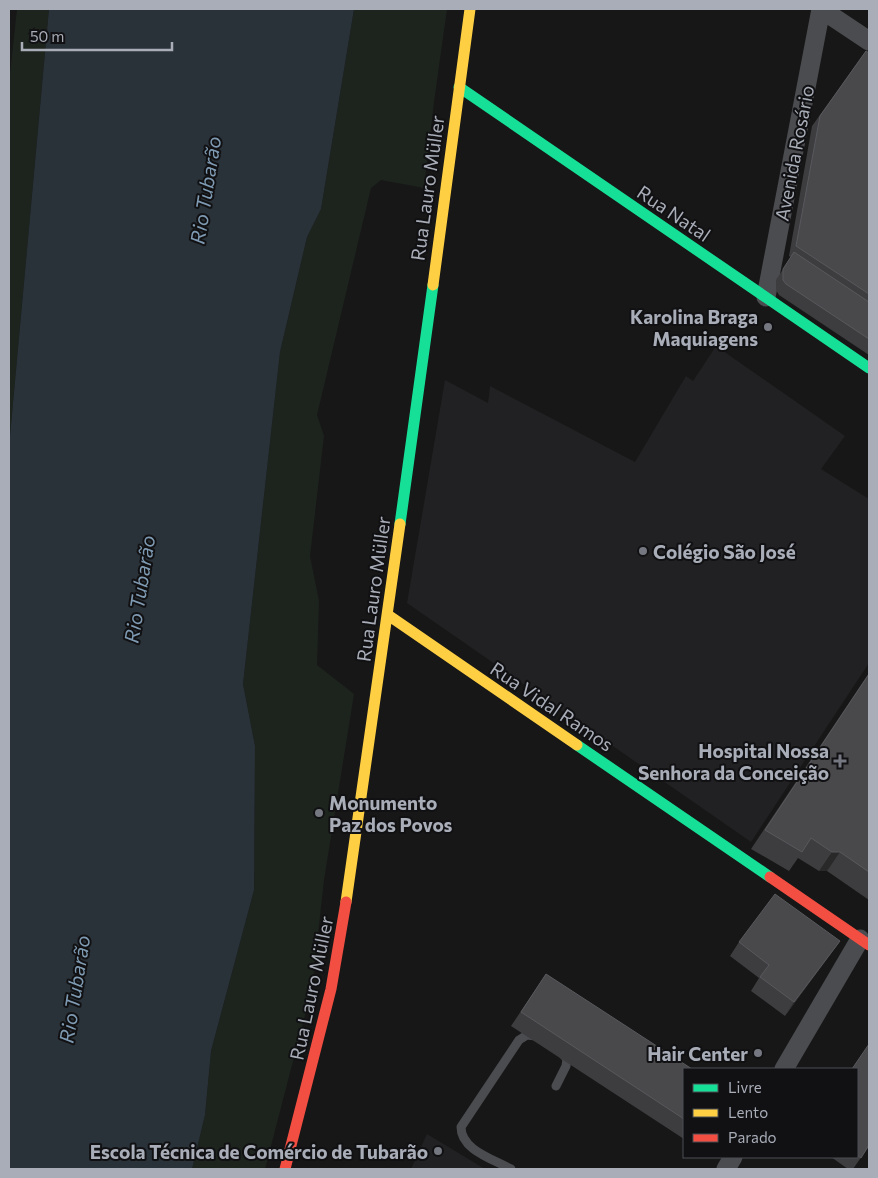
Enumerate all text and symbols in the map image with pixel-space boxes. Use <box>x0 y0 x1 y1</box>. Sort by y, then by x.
scale bar <box>22 20 172 52</box>
text: 50 m <box>30 27 64 45</box>
street label: Avenida Rosário <box>770 83 818 223</box>
street label: Rua Lauro Müller <box>405 113 449 262</box>
water label: Rio Tubarão <box>185 134 225 246</box>
street label: Rua Natal <box>633 180 715 246</box>
place label: Karolina Braga Maquiagens <box>630 305 758 350</box>
marker: Karolina Braga Maquiagens <box>762 321 774 333</box>
street label: Rua Lauro Müller <box>351 514 395 663</box>
water label: Rio Tubarão <box>119 533 159 645</box>
place label: Colégio São José <box>653 540 796 563</box>
marker: Colégio São José <box>637 545 649 557</box>
street label: Rua Vidal Ramos <box>486 656 618 756</box>
place label: Hospital Nossa Senhora da Conceição <box>638 739 829 784</box>
marker: Hospital Nossa Senhora da Conceição <box>833 754 847 768</box>
place label: Monumento Paz dos Povos <box>329 791 453 836</box>
marker: Monumento Paz dos Povos <box>313 807 325 819</box>
street label: Rua Lauro Müller <box>285 914 338 1062</box>
water label: Rio Tubarão <box>54 933 94 1045</box>
place label: Hair Center <box>647 1042 748 1065</box>
marker: Hair Center <box>752 1047 764 1059</box>
legend <box>683 1068 858 1158</box>
text: Livre <box>728 1078 762 1096</box>
text: Lento <box>728 1103 768 1121</box>
text: Parado <box>728 1128 777 1146</box>
place label: Escola Técnica de Comércio de Tubarão <box>90 1140 428 1163</box>
marker: Escola Técnica de Comércio de Tubarão <box>432 1145 444 1157</box>

